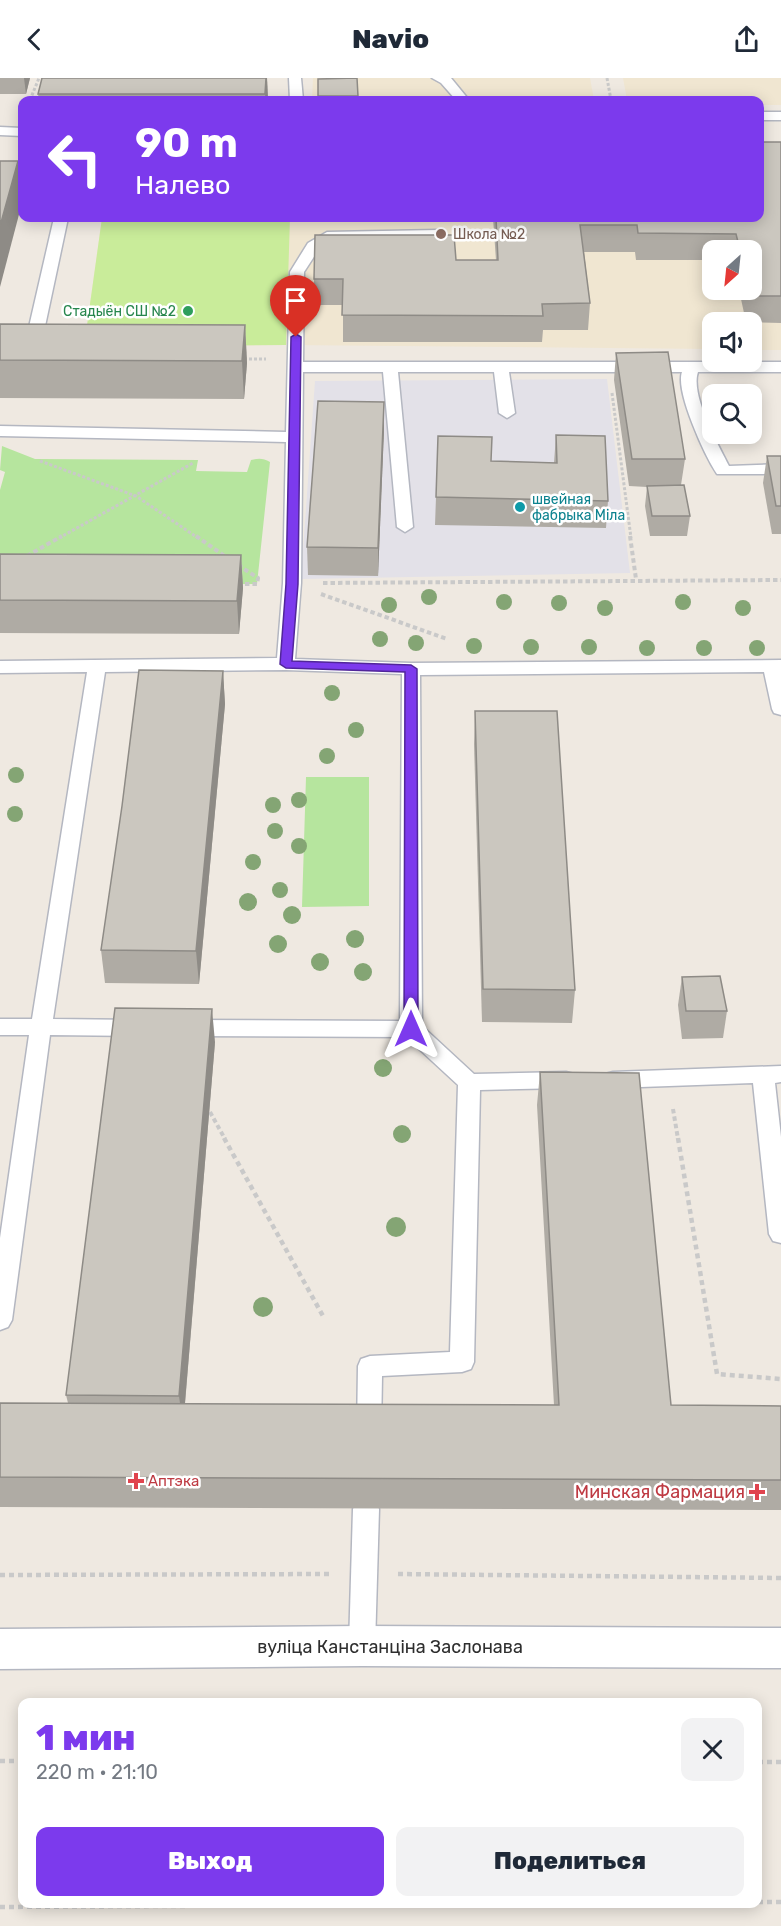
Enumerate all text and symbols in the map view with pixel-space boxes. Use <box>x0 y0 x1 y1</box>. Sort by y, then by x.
icon: back <box>18 23 51 56</box>
text: Navio <box>352 23 429 55</box>
icon: share <box>730 23 763 56</box>
text: 90 m <box>135 118 238 168</box>
icon: left <box>36 120 114 198</box>
text: Налево <box>135 169 231 201</box>
place label: Школа №2 <box>453 226 525 243</box>
marker: Школа №2 <box>434 227 448 241</box>
north arrow <box>702 240 762 300</box>
map controls <box>702 240 762 444</box>
pin <box>270 275 321 337</box>
icon: arrive <box>279 284 312 317</box>
place label: Стадыён СШ №2 <box>63 303 176 320</box>
marker: Стадыён СШ №2 <box>181 304 195 318</box>
button: sound <box>702 312 762 372</box>
button: search <box>702 384 762 444</box>
place label: швейная фабрыка Міла <box>532 491 625 524</box>
marker: швейная фабрыка Міла <box>513 500 527 514</box>
position arrow <box>379 997 443 1061</box>
place label: Аптэка <box>148 1472 199 1490</box>
marker: Аптэка <box>129 1474 143 1488</box>
place label: Минская Фармация <box>575 1481 745 1503</box>
marker: Минская Фармация <box>750 1485 764 1499</box>
street label: вуліца Канстанціна Заслонава <box>257 1636 523 1658</box>
text: 1 мин <box>36 1716 136 1759</box>
button: close <box>681 1718 744 1781</box>
text: 220 m · 21:10 <box>36 1760 158 1784</box>
button: Выход <box>36 1827 384 1896</box>
button: Поделиться <box>396 1827 744 1896</box>

